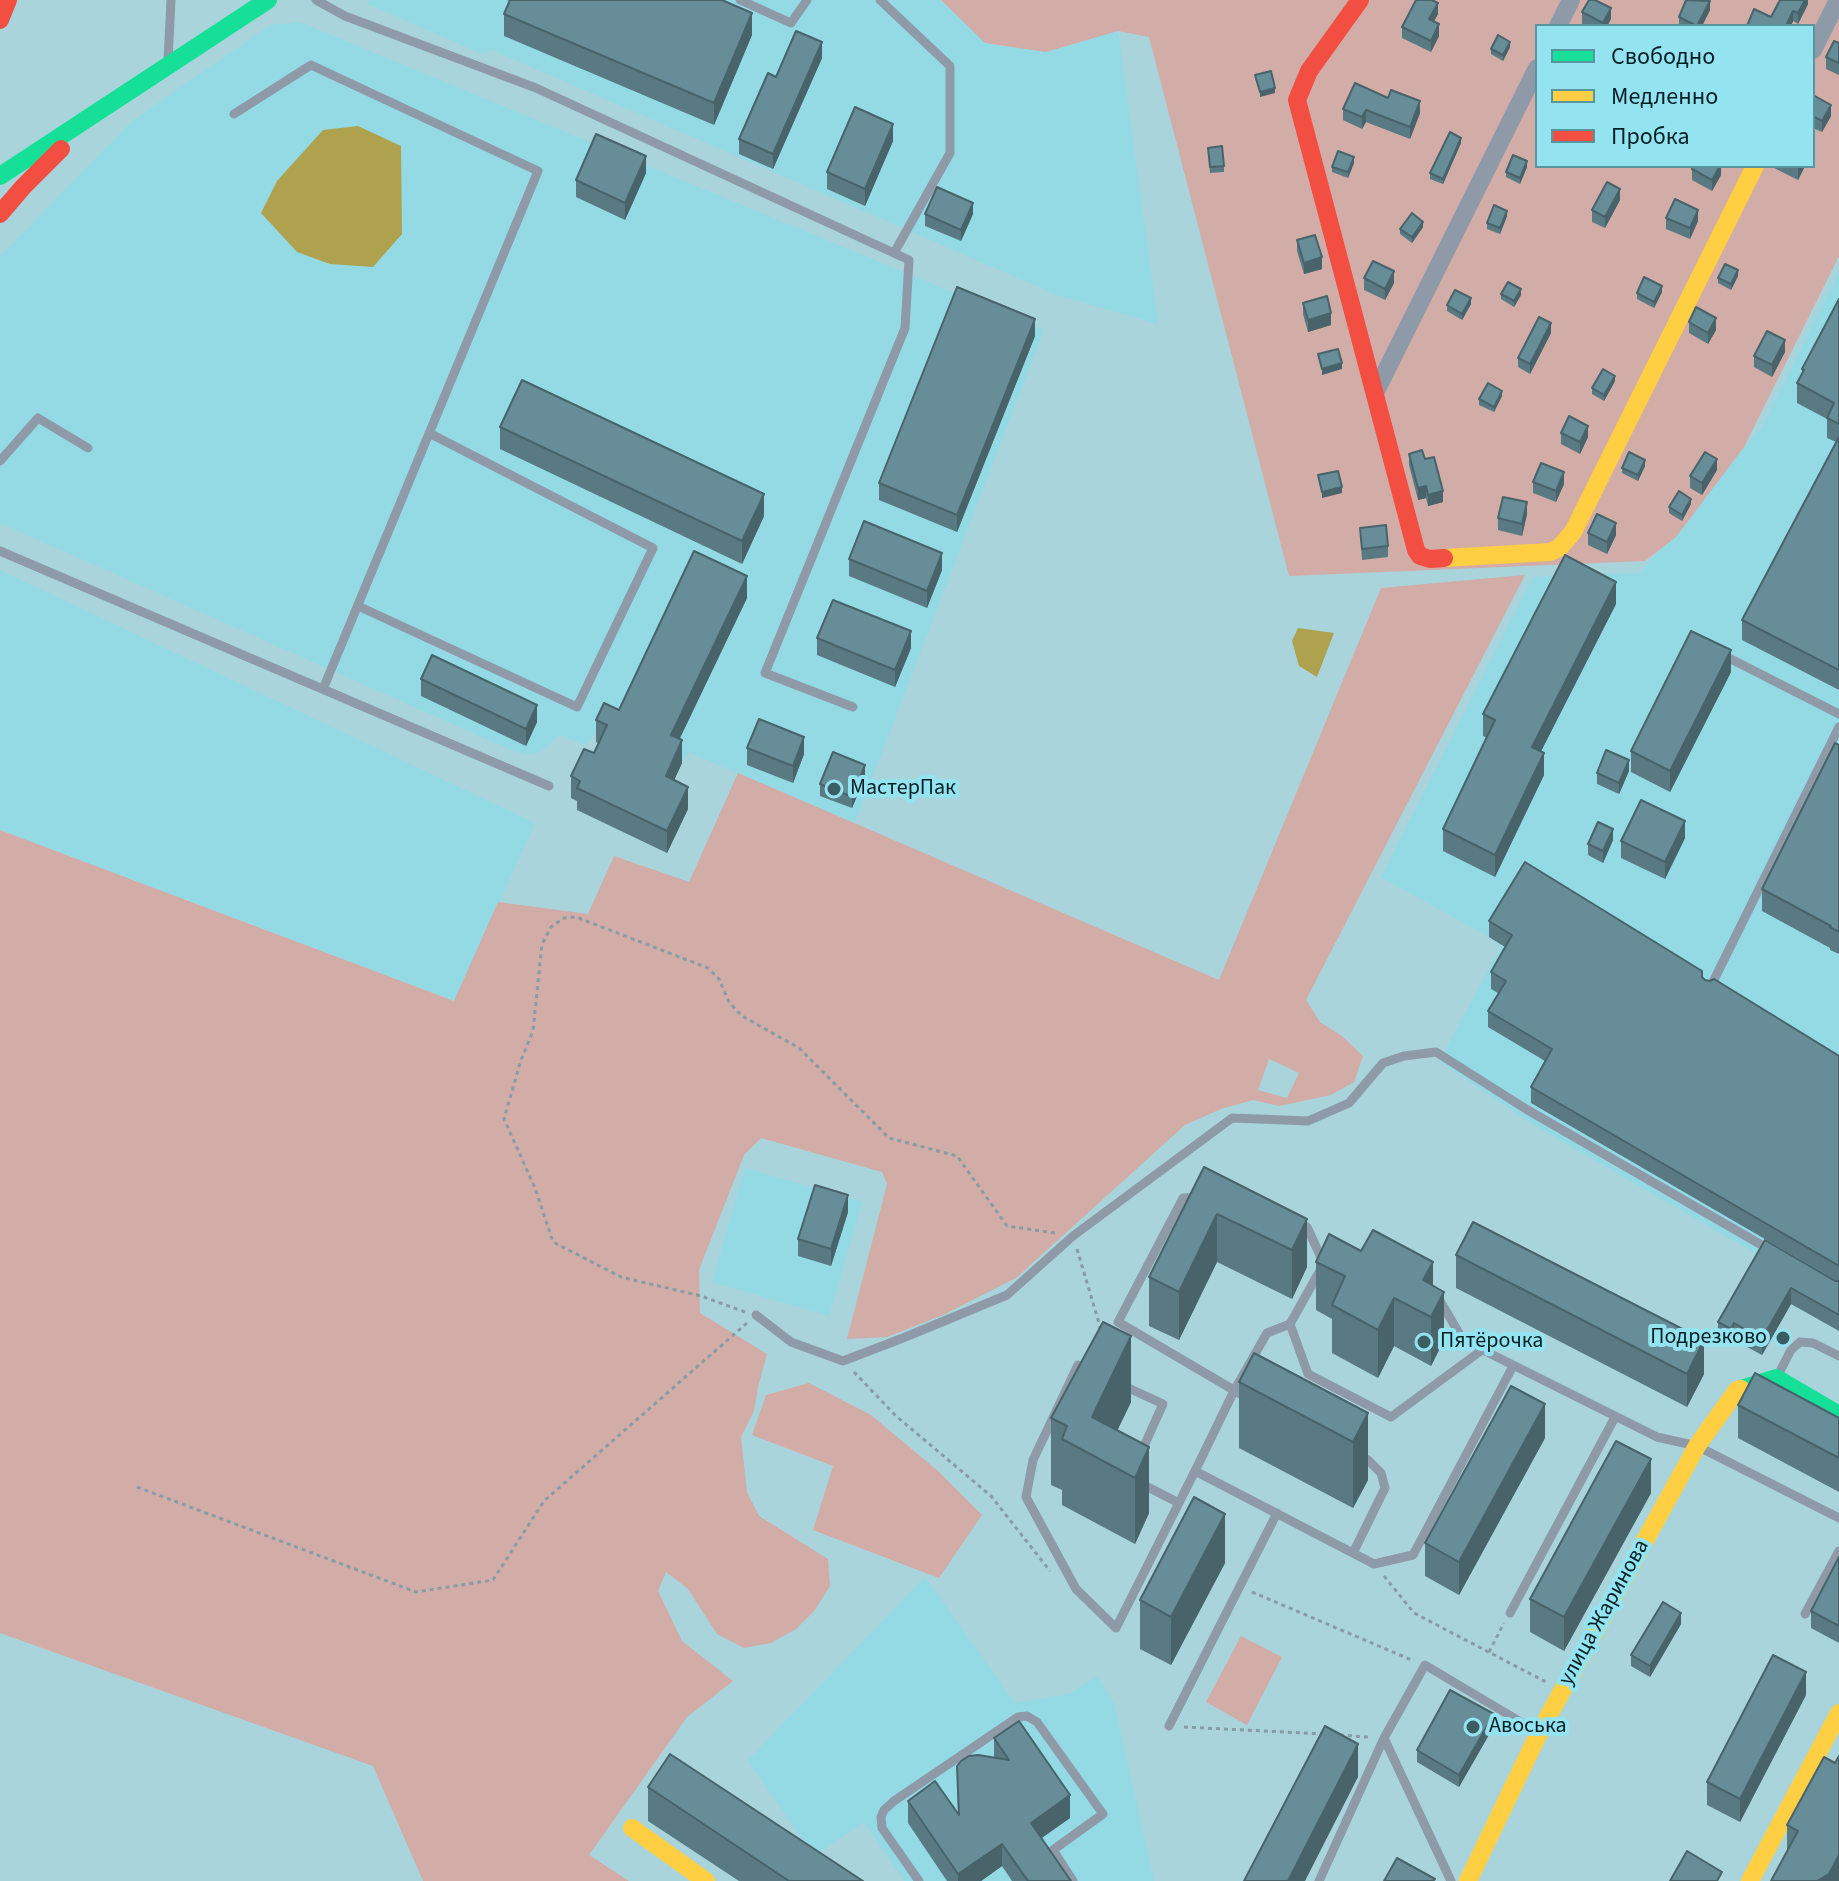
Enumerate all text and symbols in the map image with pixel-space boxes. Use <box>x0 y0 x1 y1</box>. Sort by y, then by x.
legend <box>1535 24 1815 168</box>
text: Свободно <box>1611 39 1715 74</box>
text: Медленно <box>1611 79 1718 114</box>
text: Пробка <box>1611 119 1690 154</box>
place label: МастерПак <box>850 776 956 802</box>
marker: МастерПак <box>825 780 843 798</box>
place label: Подрезково <box>1650 1325 1767 1351</box>
place label: Пятёрочка <box>1440 1329 1543 1355</box>
marker: Подрезково <box>1774 1329 1792 1347</box>
marker: Пятёрочка <box>1415 1333 1433 1351</box>
street label: улица Жаринова <box>1554 1535 1656 1691</box>
place label: Авоська <box>1489 1714 1567 1740</box>
marker: Авоська <box>1464 1718 1482 1736</box>

